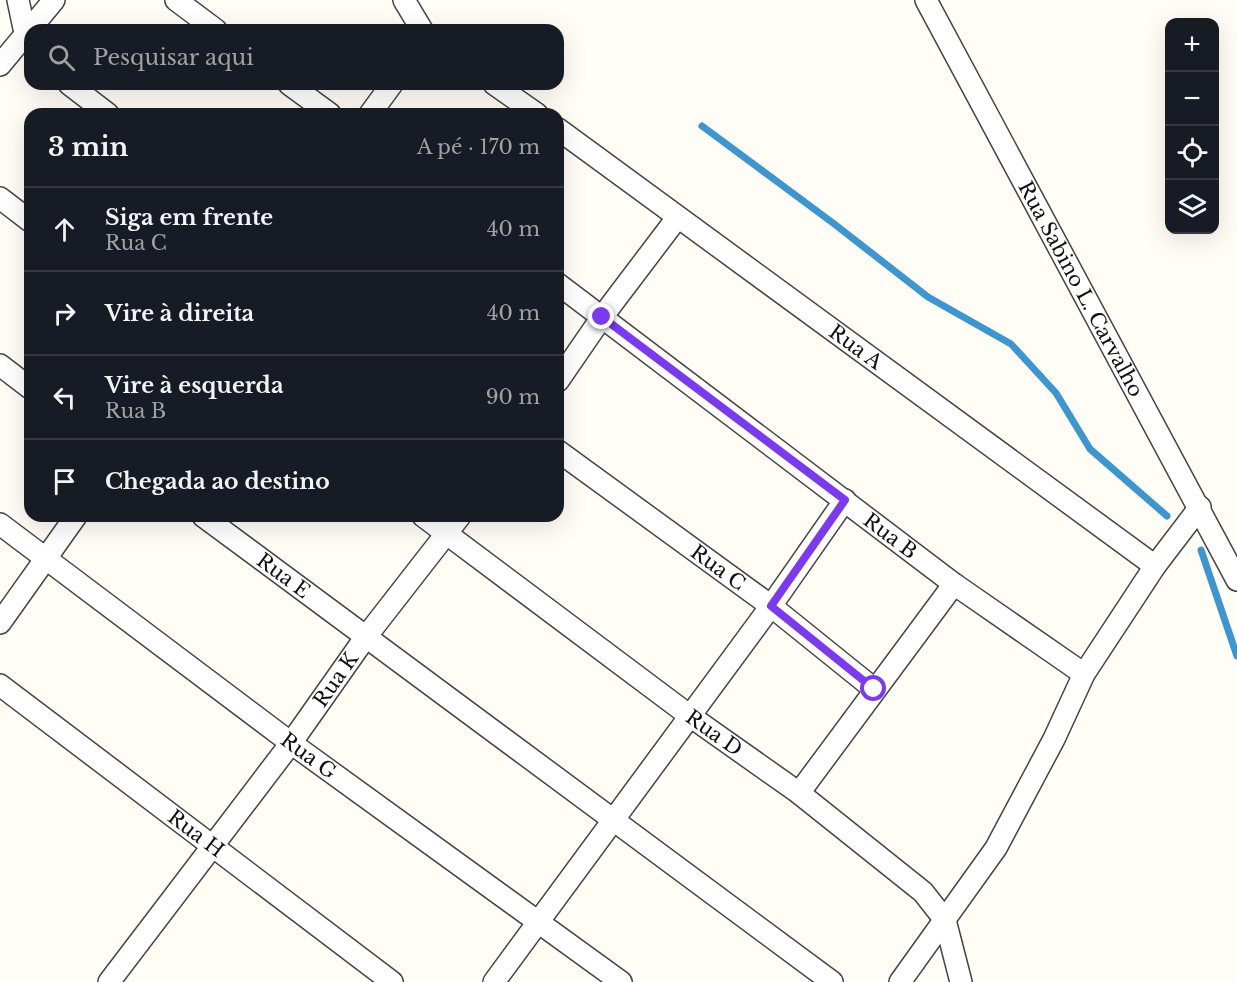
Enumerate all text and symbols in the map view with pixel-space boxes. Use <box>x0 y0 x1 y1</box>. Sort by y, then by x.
map controls <box>1165 18 1219 234</box>
button: + <box>1165 18 1219 72</box>
search box <box>24 24 564 90</box>
icon: search <box>45 41 78 74</box>
text: Pesquisar aqui <box>93 44 254 71</box>
button: − <box>1165 72 1219 126</box>
button: locate <box>1165 126 1219 180</box>
text: 3 min <box>48 131 129 163</box>
text: A pé · 170 m <box>417 135 540 159</box>
street label: Rua Sabino L. Carvalho <box>1013 177 1149 401</box>
button: layers <box>1165 180 1219 234</box>
text: Siga em frente <box>105 204 273 231</box>
icon: ahead <box>48 213 81 246</box>
text: 40 m <box>487 217 540 241</box>
text: Rua C <box>105 231 167 255</box>
icon: right <box>48 297 81 330</box>
text: Vire à direita <box>105 300 254 327</box>
text: 40 m <box>487 301 540 325</box>
route end <box>588 303 614 329</box>
street label: Rua A <box>824 319 888 375</box>
text: Vire à esquerda <box>105 372 284 399</box>
icon: left <box>48 381 81 414</box>
text: 90 m <box>486 385 540 409</box>
text: Rua B <box>105 399 166 423</box>
icon: arrive <box>48 465 81 498</box>
text: Chegada ao destino <box>105 468 330 495</box>
street label: Rua B <box>859 508 922 564</box>
street label: Rua C <box>686 540 750 595</box>
street label: Rua E <box>252 548 315 603</box>
street label: Rua K <box>308 647 363 712</box>
route start <box>860 675 886 701</box>
street label: Rua D <box>681 705 747 761</box>
street label: Rua G <box>276 728 341 784</box>
street label: Rua H <box>163 805 229 863</box>

